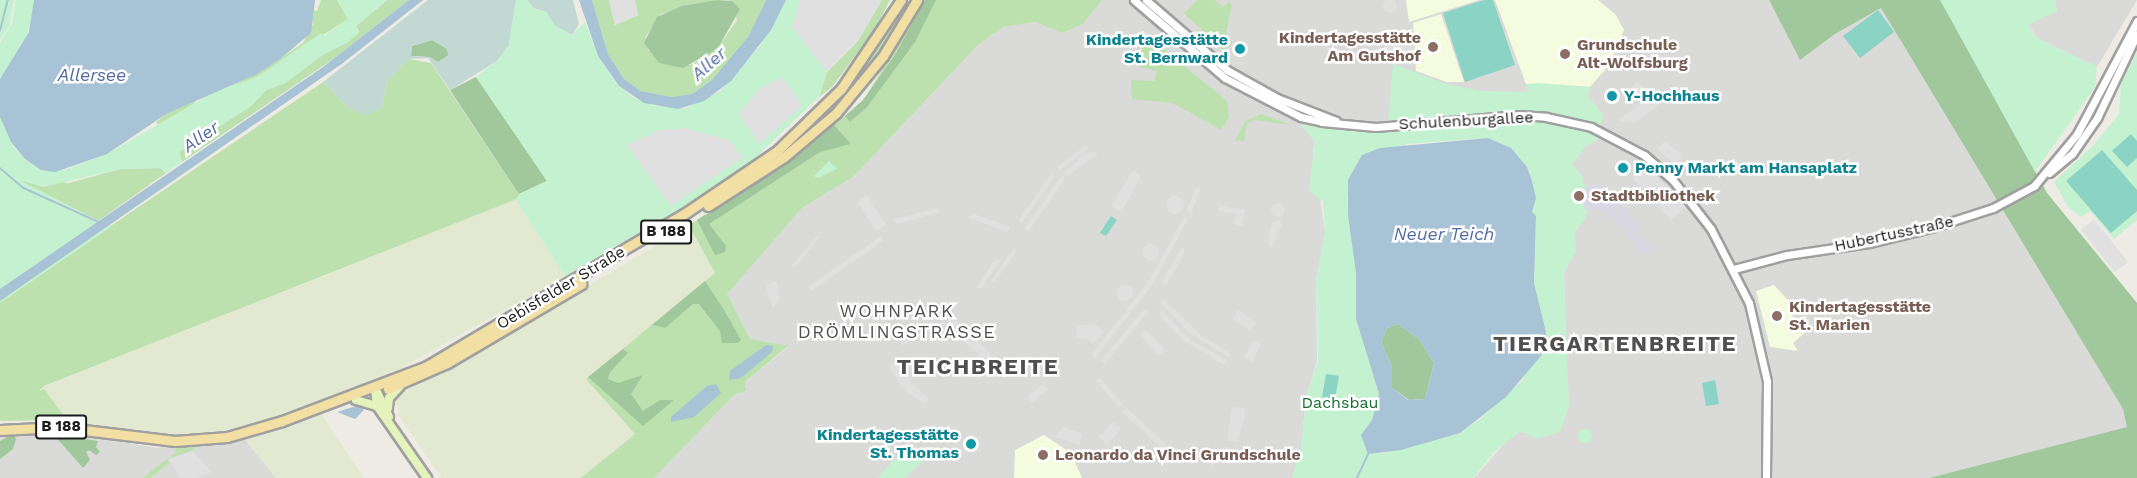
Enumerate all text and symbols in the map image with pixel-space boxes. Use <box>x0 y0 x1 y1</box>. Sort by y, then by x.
place label: Kindertagesstätte Am Gutshof <box>1279 28 1421 66</box>
place label: Kindertagesstätte St. Bernward <box>1086 30 1228 68</box>
place label: Grundschule Alt-Wolfsburg <box>1577 35 1688 73</box>
marker: Kindertagesstätte Am Gutshof <box>1426 40 1440 54</box>
marker: Kindertagesstätte St. Bernward <box>1233 42 1247 56</box>
water label: Aller <box>687 43 731 85</box>
marker: Grundschule Alt-Wolfsburg <box>1558 47 1572 61</box>
water label: Allersee <box>58 64 126 86</box>
place label: Y-Hochhaus <box>1624 86 1719 106</box>
marker: Y-Hochhaus <box>1605 89 1619 103</box>
street label: Schulenburgallee <box>1398 108 1534 134</box>
water label: Aller <box>179 117 223 157</box>
place label: Penny Markt am Hansaplatz <box>1635 158 1857 178</box>
marker: Penny Markt am Hansaplatz <box>1616 161 1630 175</box>
place label: Stadtbibliothek <box>1591 186 1715 206</box>
marker: Stadtbibliothek <box>1572 189 1586 203</box>
street label: Hubertusstraße <box>1833 212 1955 256</box>
road number: B 188 <box>639 220 693 244</box>
water label: Neuer Teich <box>1393 223 1495 245</box>
street label: Oebisfelder Straße <box>493 242 629 334</box>
place label: Kindertagesstätte St. Marien <box>1789 297 1931 335</box>
district label: WOHNPARK DRÖMLINGSTRASSE <box>798 301 996 344</box>
marker: Kindertagesstätte St. Marien <box>1770 309 1784 323</box>
district label: TIERGARTENBREITE <box>1493 331 1737 357</box>
district label: TEICHBREITE <box>897 354 1059 380</box>
park label: Dachsbau <box>1302 393 1378 413</box>
road number: B 188 <box>34 415 88 439</box>
place label: Kindertagesstätte St. Thomas <box>817 425 959 463</box>
marker: Kindertagesstätte St. Thomas <box>964 437 978 451</box>
place label: Leonardo da Vinci Grundschule <box>1055 445 1301 465</box>
marker: Leonardo da Vinci Grundschule <box>1036 448 1050 462</box>

